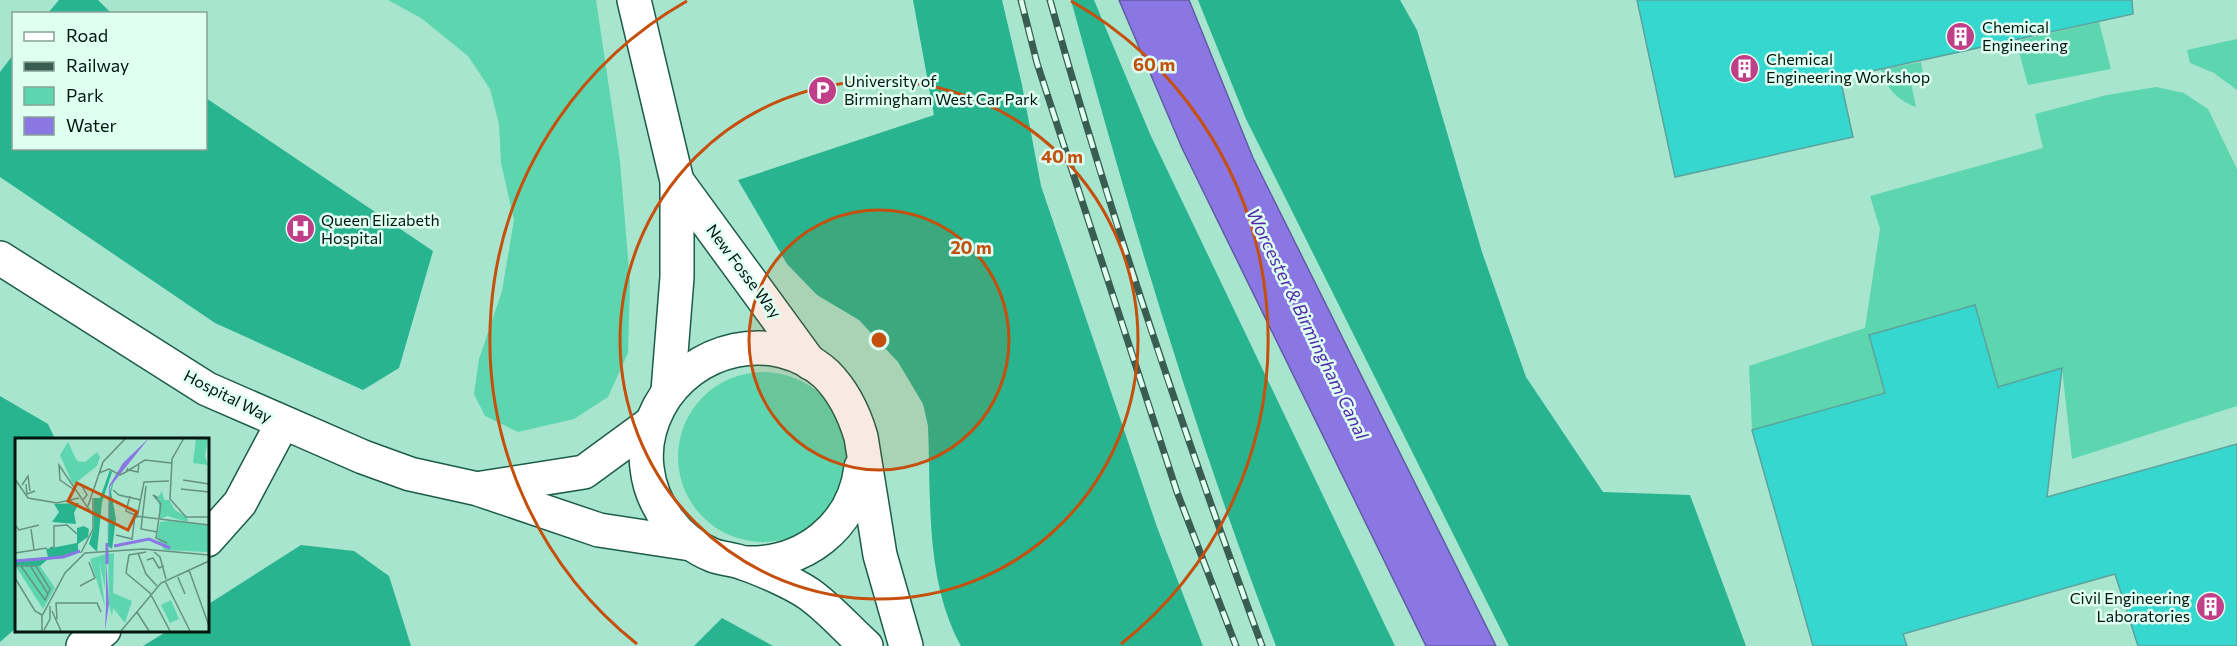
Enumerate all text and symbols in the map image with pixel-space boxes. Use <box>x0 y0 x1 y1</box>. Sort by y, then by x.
legend <box>12 12 207 150</box>
place label: Chemical Engineering <box>1982 17 2068 54</box>
building icon: Chemical Engineering <box>1945 20 1977 52</box>
text: Road <box>66 24 108 46</box>
place label: Chemical Engineering Workshop <box>1766 49 1930 86</box>
building icon: Chemical Engineering Workshop <box>1729 52 1761 84</box>
text: 60 m <box>1133 53 1175 75</box>
text: Railway <box>66 54 129 76</box>
place label: University of Birmingham West Car Park <box>844 71 1038 108</box>
parking icon: University of Birmingham West Car Park <box>807 74 839 106</box>
text: Park <box>66 84 104 106</box>
text: Water <box>66 114 117 136</box>
text: 40 m <box>1041 145 1083 167</box>
water label: Worcester & Birmingham Canal <box>1242 204 1374 443</box>
place label: Queen Elizabeth Hospital <box>321 210 440 247</box>
hospital icon: Queen Elizabeth Hospital <box>284 213 316 245</box>
street label: New Fosse Way <box>703 220 786 321</box>
text: 20 m <box>950 236 992 258</box>
centre of rings <box>869 330 889 350</box>
street label: Hospital Way <box>181 365 275 426</box>
inset map <box>15 438 208 631</box>
place label: Civil Engineering Laboratories <box>2070 588 2190 625</box>
building icon: Civil Engineering Laboratories <box>2195 591 2227 623</box>

